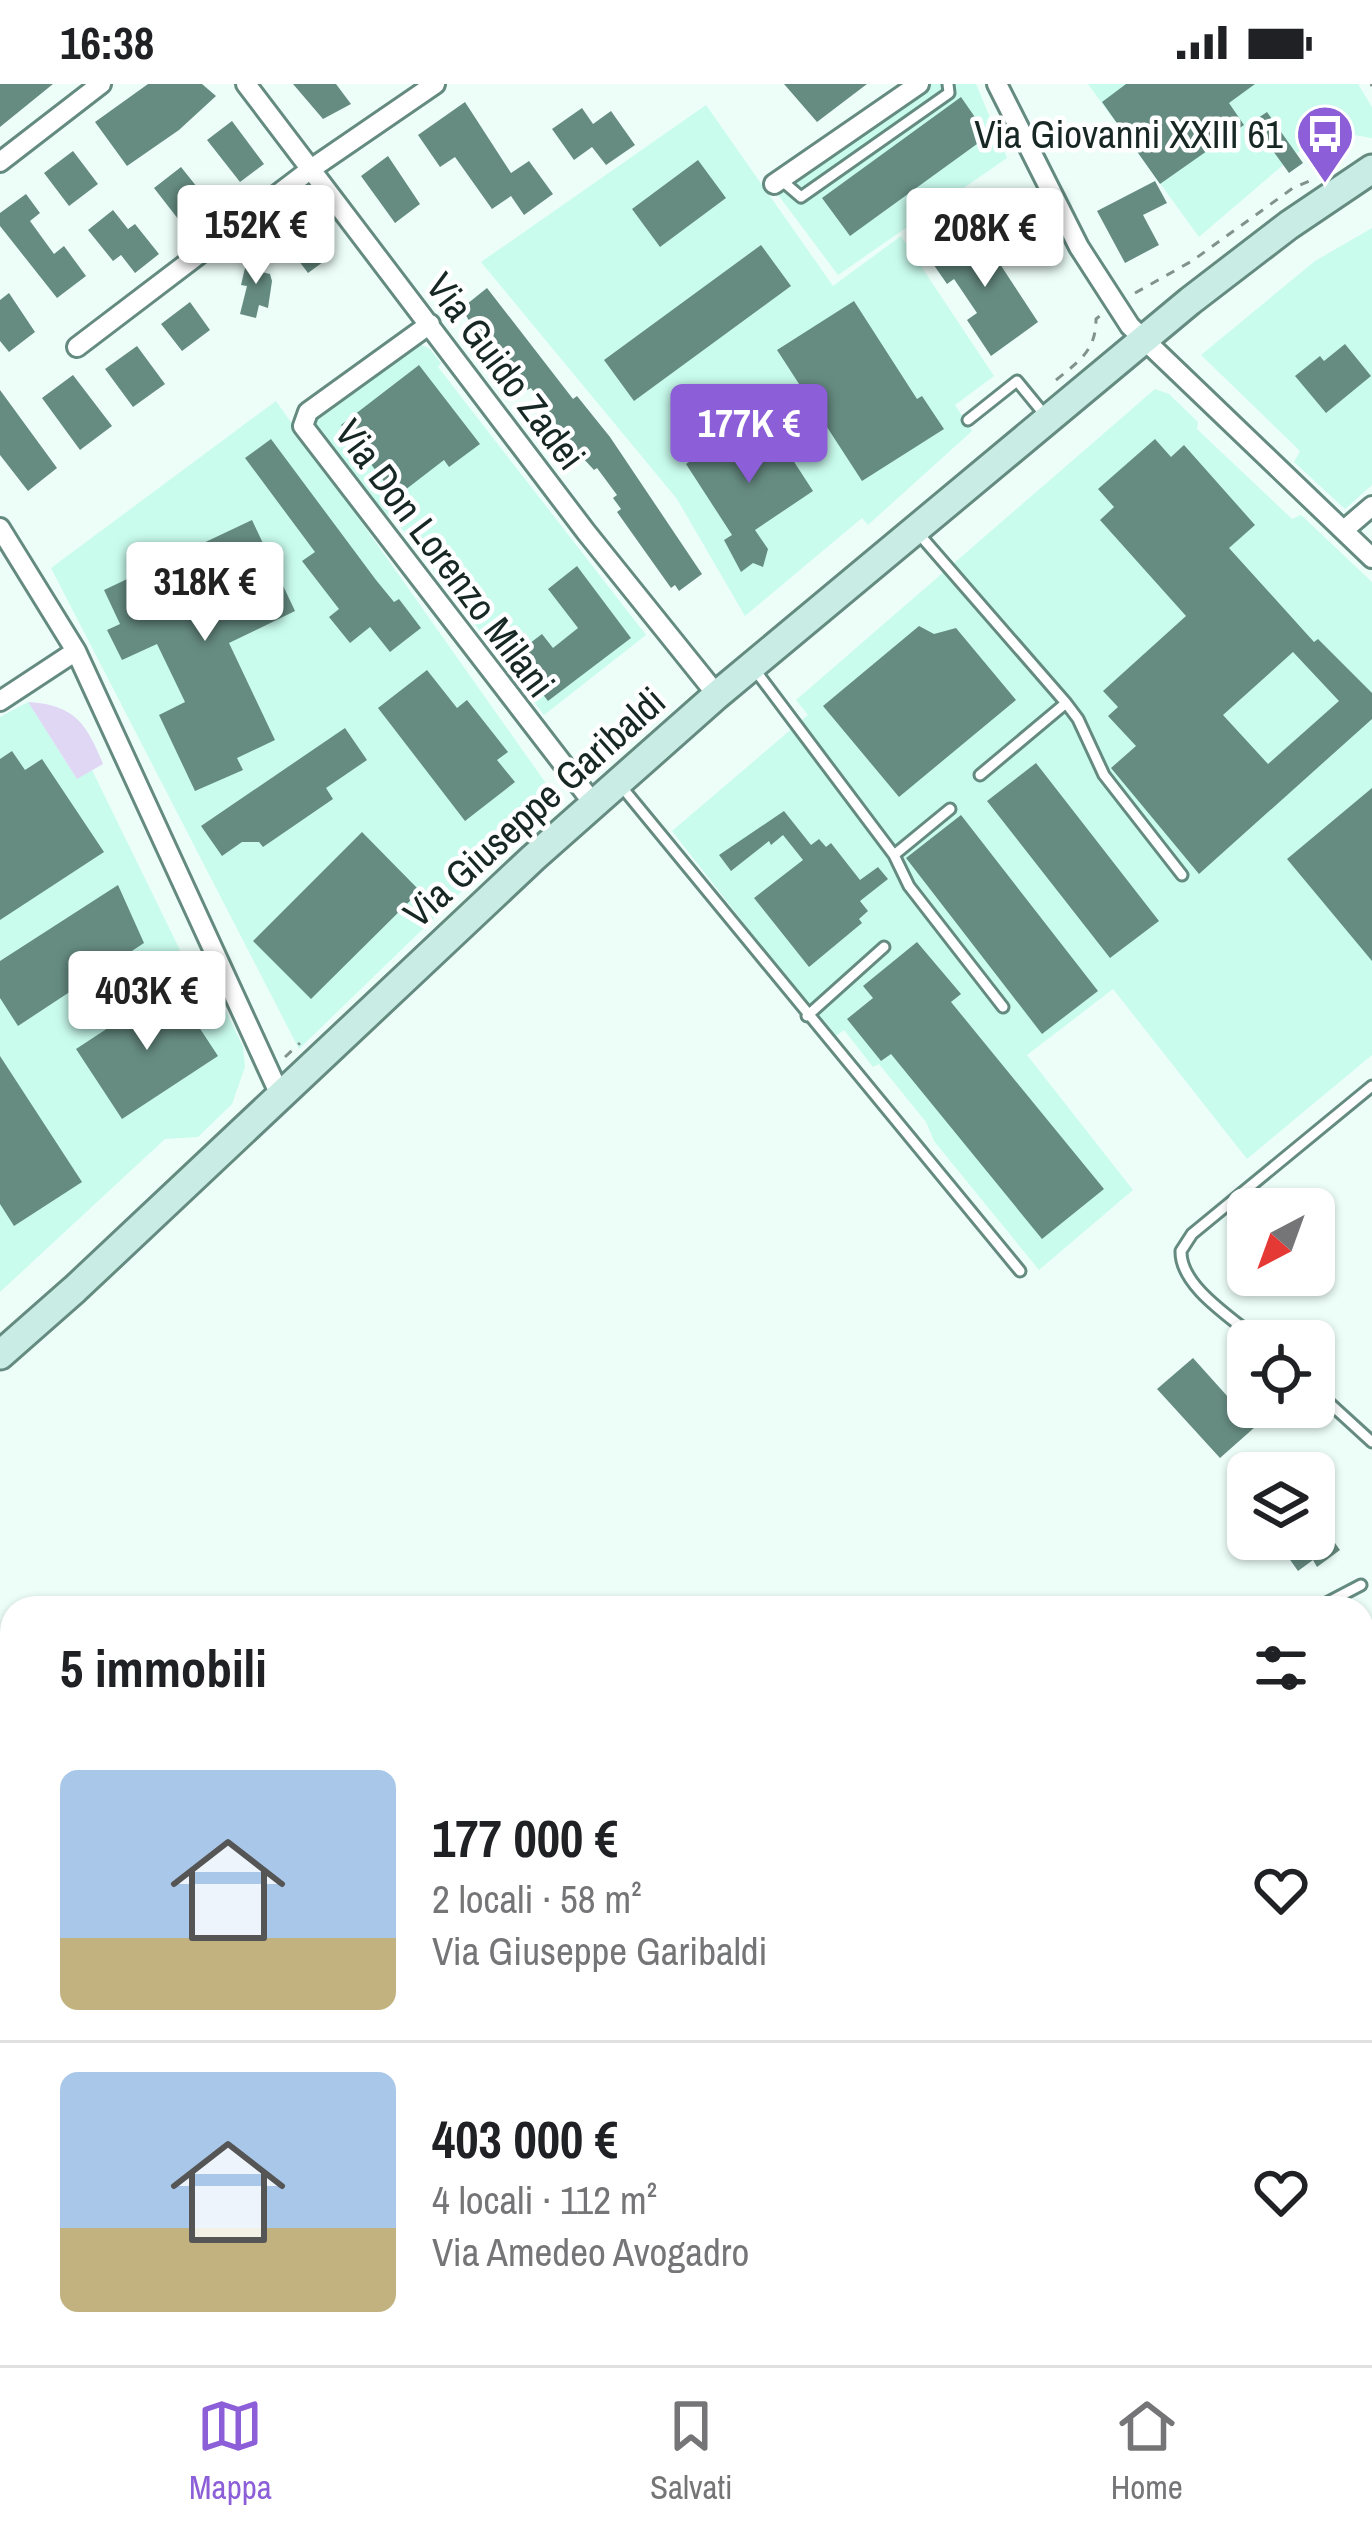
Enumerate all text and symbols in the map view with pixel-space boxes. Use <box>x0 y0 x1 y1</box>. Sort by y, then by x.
text: 16:38 <box>60 12 154 73</box>
bus stop icon: Via Giovanni XXIII 61 <box>1294 103 1356 185</box>
place label: Via Giovanni XXIII 61 <box>974 108 1283 160</box>
pin: 152K € <box>158 185 354 287</box>
pin: 208K € <box>887 188 1083 290</box>
text: 152K € <box>204 198 308 250</box>
text: 208K € <box>933 201 1037 253</box>
street label: Via Guido Zadei <box>415 262 597 480</box>
pin: 177K € <box>651 384 847 486</box>
text: 177K € <box>697 397 801 449</box>
street label: Via Don Lorenzo Milani <box>323 408 567 708</box>
pin: 318K € <box>107 542 303 644</box>
text: 318K € <box>153 555 257 607</box>
street label: Via Giuseppe Garibaldi <box>392 675 676 939</box>
pin: 403K € <box>49 951 245 1053</box>
text: 403K € <box>95 964 199 1016</box>
north arrow <box>1227 1188 1335 1296</box>
map controls <box>1227 1188 1335 1560</box>
button: locate <box>1227 1320 1335 1428</box>
button: layers <box>1227 1452 1335 1560</box>
text: 5 immobili <box>60 1634 267 1703</box>
icon: filters <box>1248 1635 1314 1701</box>
text: 177 000 € <box>432 1804 618 1873</box>
icon: home <box>156 1818 300 1962</box>
icon: heart <box>1248 1857 1314 1923</box>
text: 2 locali · 58 m² <box>432 1873 642 1925</box>
text: Via Giuseppe Garibaldi <box>432 1925 767 1977</box>
text: 403 000 € <box>432 2105 618 2174</box>
icon: home <box>156 2120 300 2264</box>
icon: heart <box>1248 2159 1314 2225</box>
text: 4 locali · 112 m² <box>432 2174 657 2226</box>
text: Via Amedeo Avogadro <box>432 2226 749 2278</box>
tab: Mappa <box>189 2393 272 2509</box>
tab: Salvati <box>650 2393 733 2509</box>
tab: Home <box>1111 2393 1183 2509</box>

